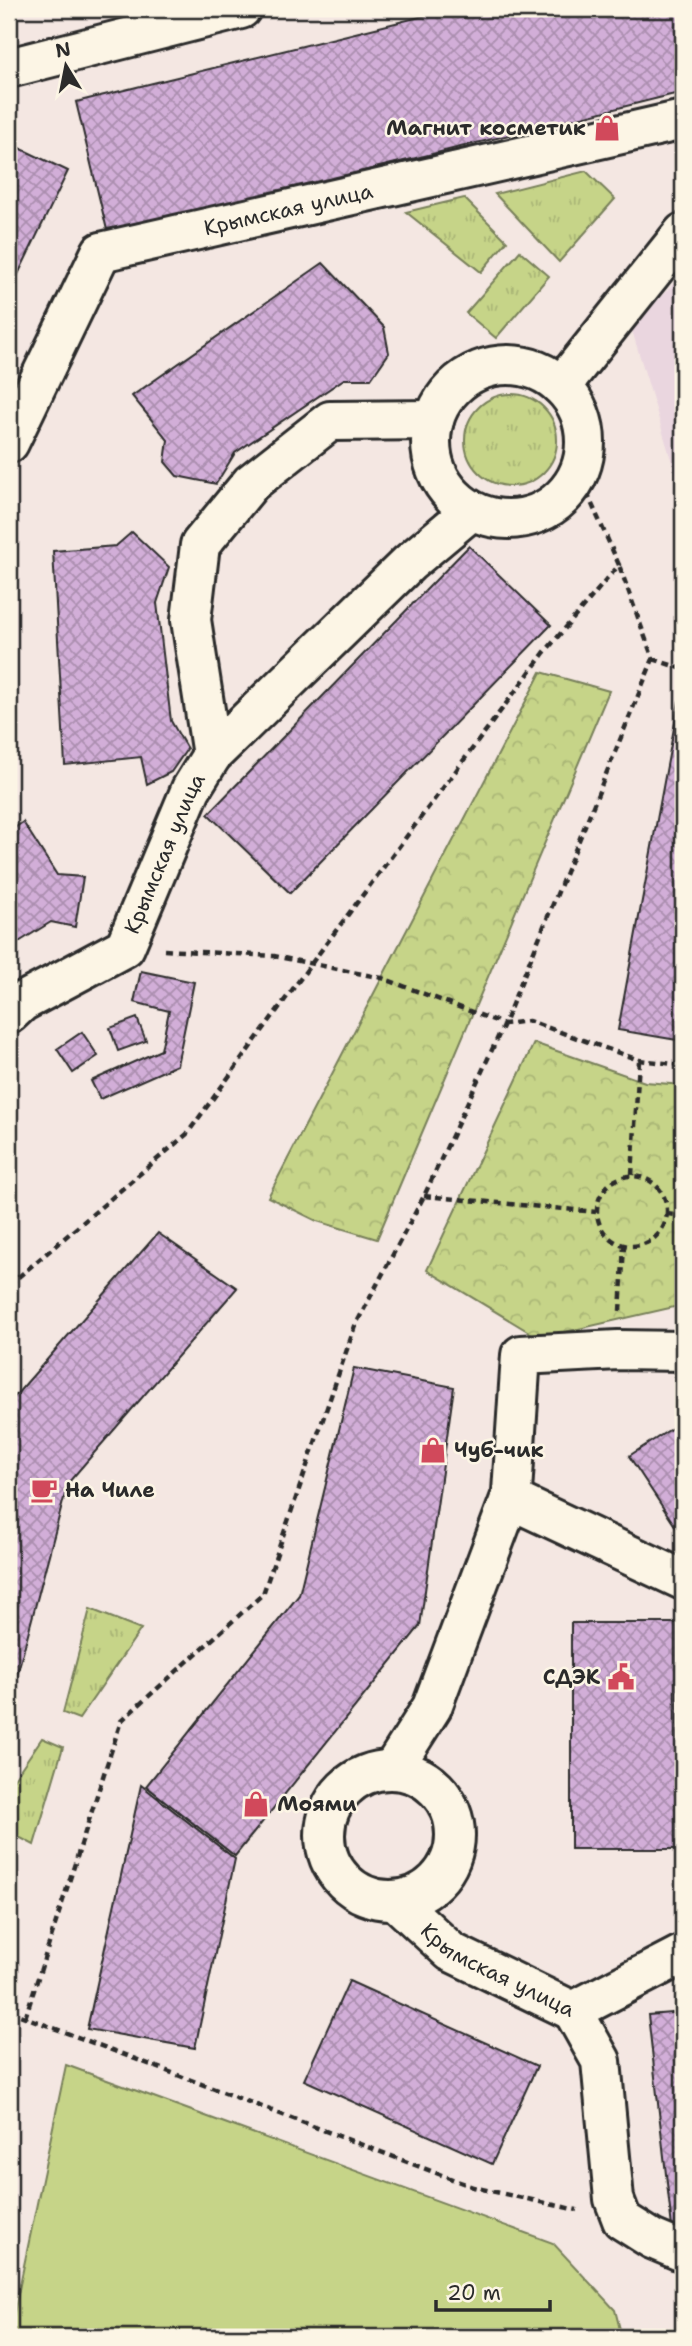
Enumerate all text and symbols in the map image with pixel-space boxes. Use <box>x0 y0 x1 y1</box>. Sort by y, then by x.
north arrow <box>32 32 102 102</box>
text: N <box>54 36 73 63</box>
shop icon: Магнит косметик <box>592 113 622 143</box>
place label: Магнит косметик <box>386 114 586 142</box>
street label: Крымская улица <box>201 177 375 242</box>
street label: Крымская улица <box>118 768 212 938</box>
shop icon: Чуб-чик <box>418 1435 448 1465</box>
place label: Чуб-чик <box>454 1436 544 1464</box>
cafe icon: На Чиле <box>29 1475 59 1505</box>
place label: На Чиле <box>65 1476 155 1504</box>
public building icon: СДЭК <box>606 1662 636 1692</box>
place label: СДЭК <box>543 1663 601 1691</box>
shop icon: Моями <box>241 1789 271 1819</box>
place label: Моями <box>277 1790 357 1818</box>
street label: Крымская улица <box>415 1917 579 2024</box>
scale bar <box>436 2269 550 2313</box>
text: 20 m <box>447 2279 501 2307</box>

